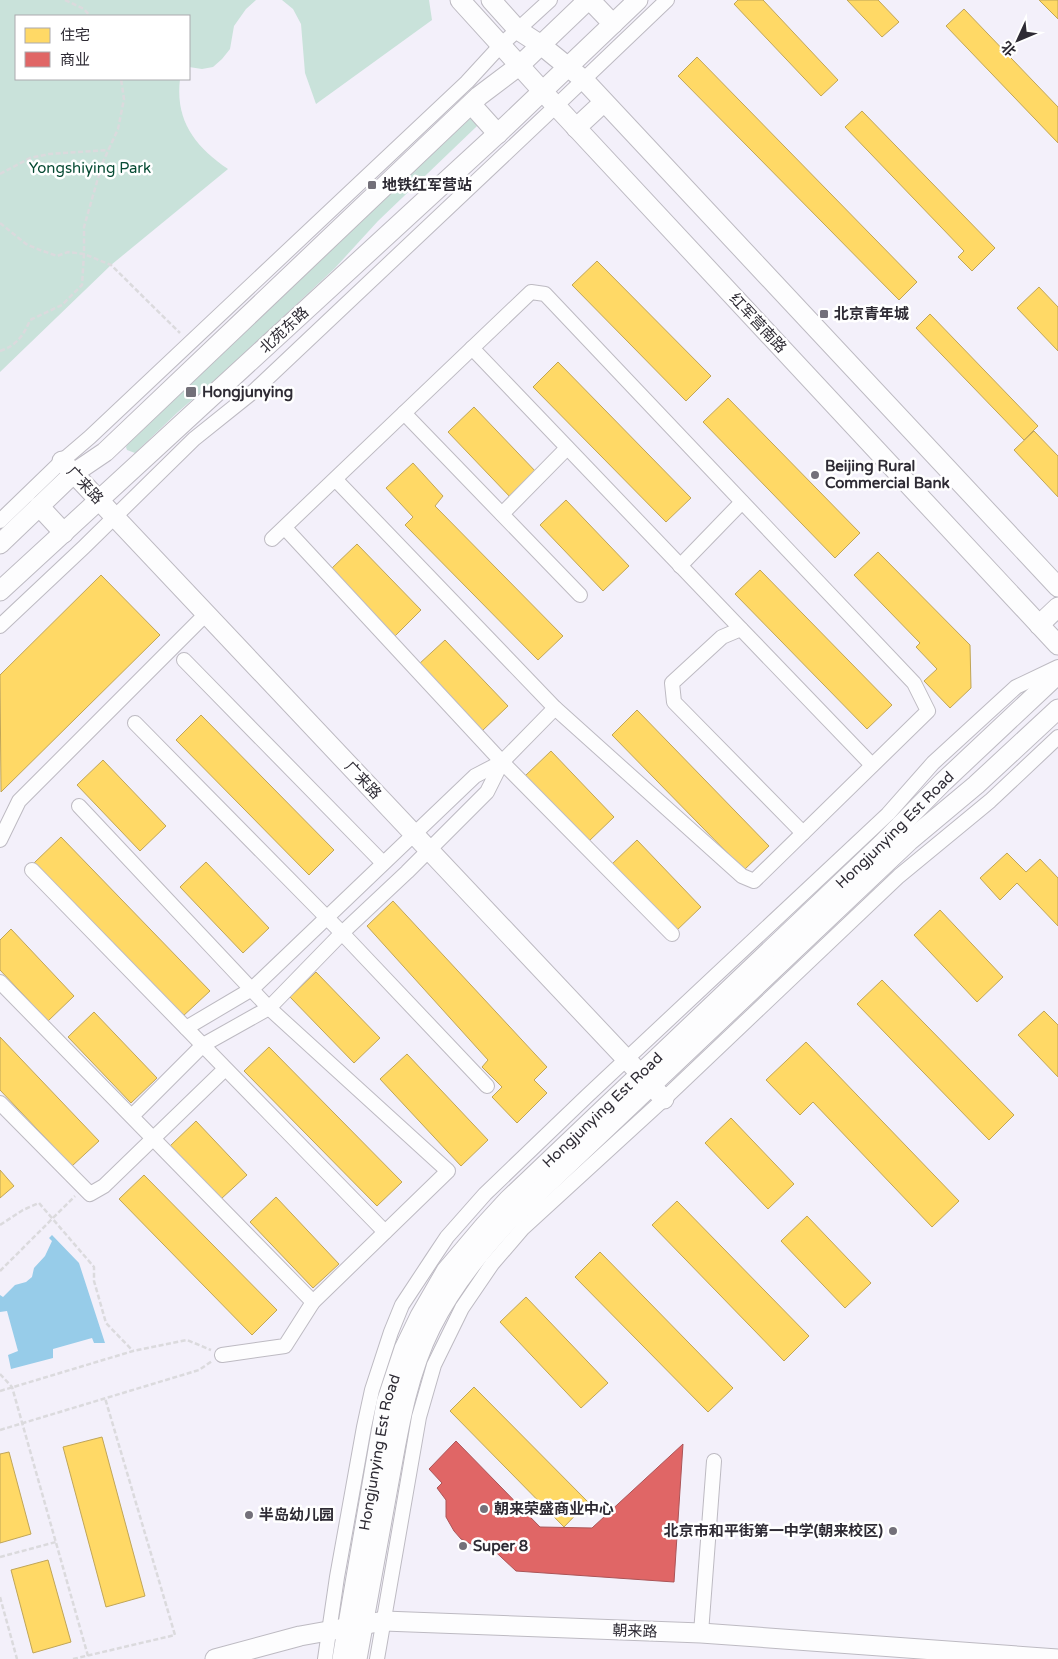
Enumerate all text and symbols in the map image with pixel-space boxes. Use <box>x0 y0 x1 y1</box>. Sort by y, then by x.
legend <box>15 15 190 80</box>
north arrow <box>993 15 1043 65</box>
text: 住宅 <box>60 26 90 44</box>
text: 北 <box>998 38 1020 60</box>
text: 商业 <box>60 51 90 69</box>
park label: Yongshiying Park <box>29 159 151 177</box>
place label: 地铁红军营站 <box>382 176 472 194</box>
marker: 地铁红军营站 <box>366 179 378 191</box>
street label: 红军营南路 <box>726 289 790 357</box>
street label: 北苑东路 <box>256 303 312 357</box>
place label: 北京青年城 <box>834 305 909 323</box>
marker: 北京青年城 <box>818 308 830 320</box>
place label: Hongjunying <box>202 383 293 402</box>
marker: Hongjunying <box>184 385 198 399</box>
place label: Beijing Rural Commercial Bank <box>825 457 950 492</box>
street label: 广来路 <box>63 462 107 508</box>
marker: Beijing Rural Commercial Bank <box>809 469 821 481</box>
street label: 广来路 <box>341 757 385 803</box>
street label: Hongjunying Est Road <box>832 767 958 892</box>
street label: Hongjunying Est Road <box>539 1049 666 1171</box>
street label: Hongjunying Est Road <box>355 1372 404 1532</box>
place label: 朝来荣盛商业中心 <box>494 1500 614 1518</box>
marker: 朝来荣盛商业中心 <box>478 1503 490 1515</box>
place label: 半岛幼儿园 <box>259 1506 334 1524</box>
marker: 半岛幼儿园 <box>243 1509 255 1521</box>
place label: 北京市和平街第一中学(朝来校区) <box>664 1522 883 1540</box>
marker: 北京市和平街第一中学(朝来校区) <box>887 1525 899 1537</box>
place label: Super 8 <box>473 1537 529 1556</box>
marker: Super 8 <box>457 1540 469 1552</box>
street label: 朝来路 <box>612 1621 658 1641</box>

